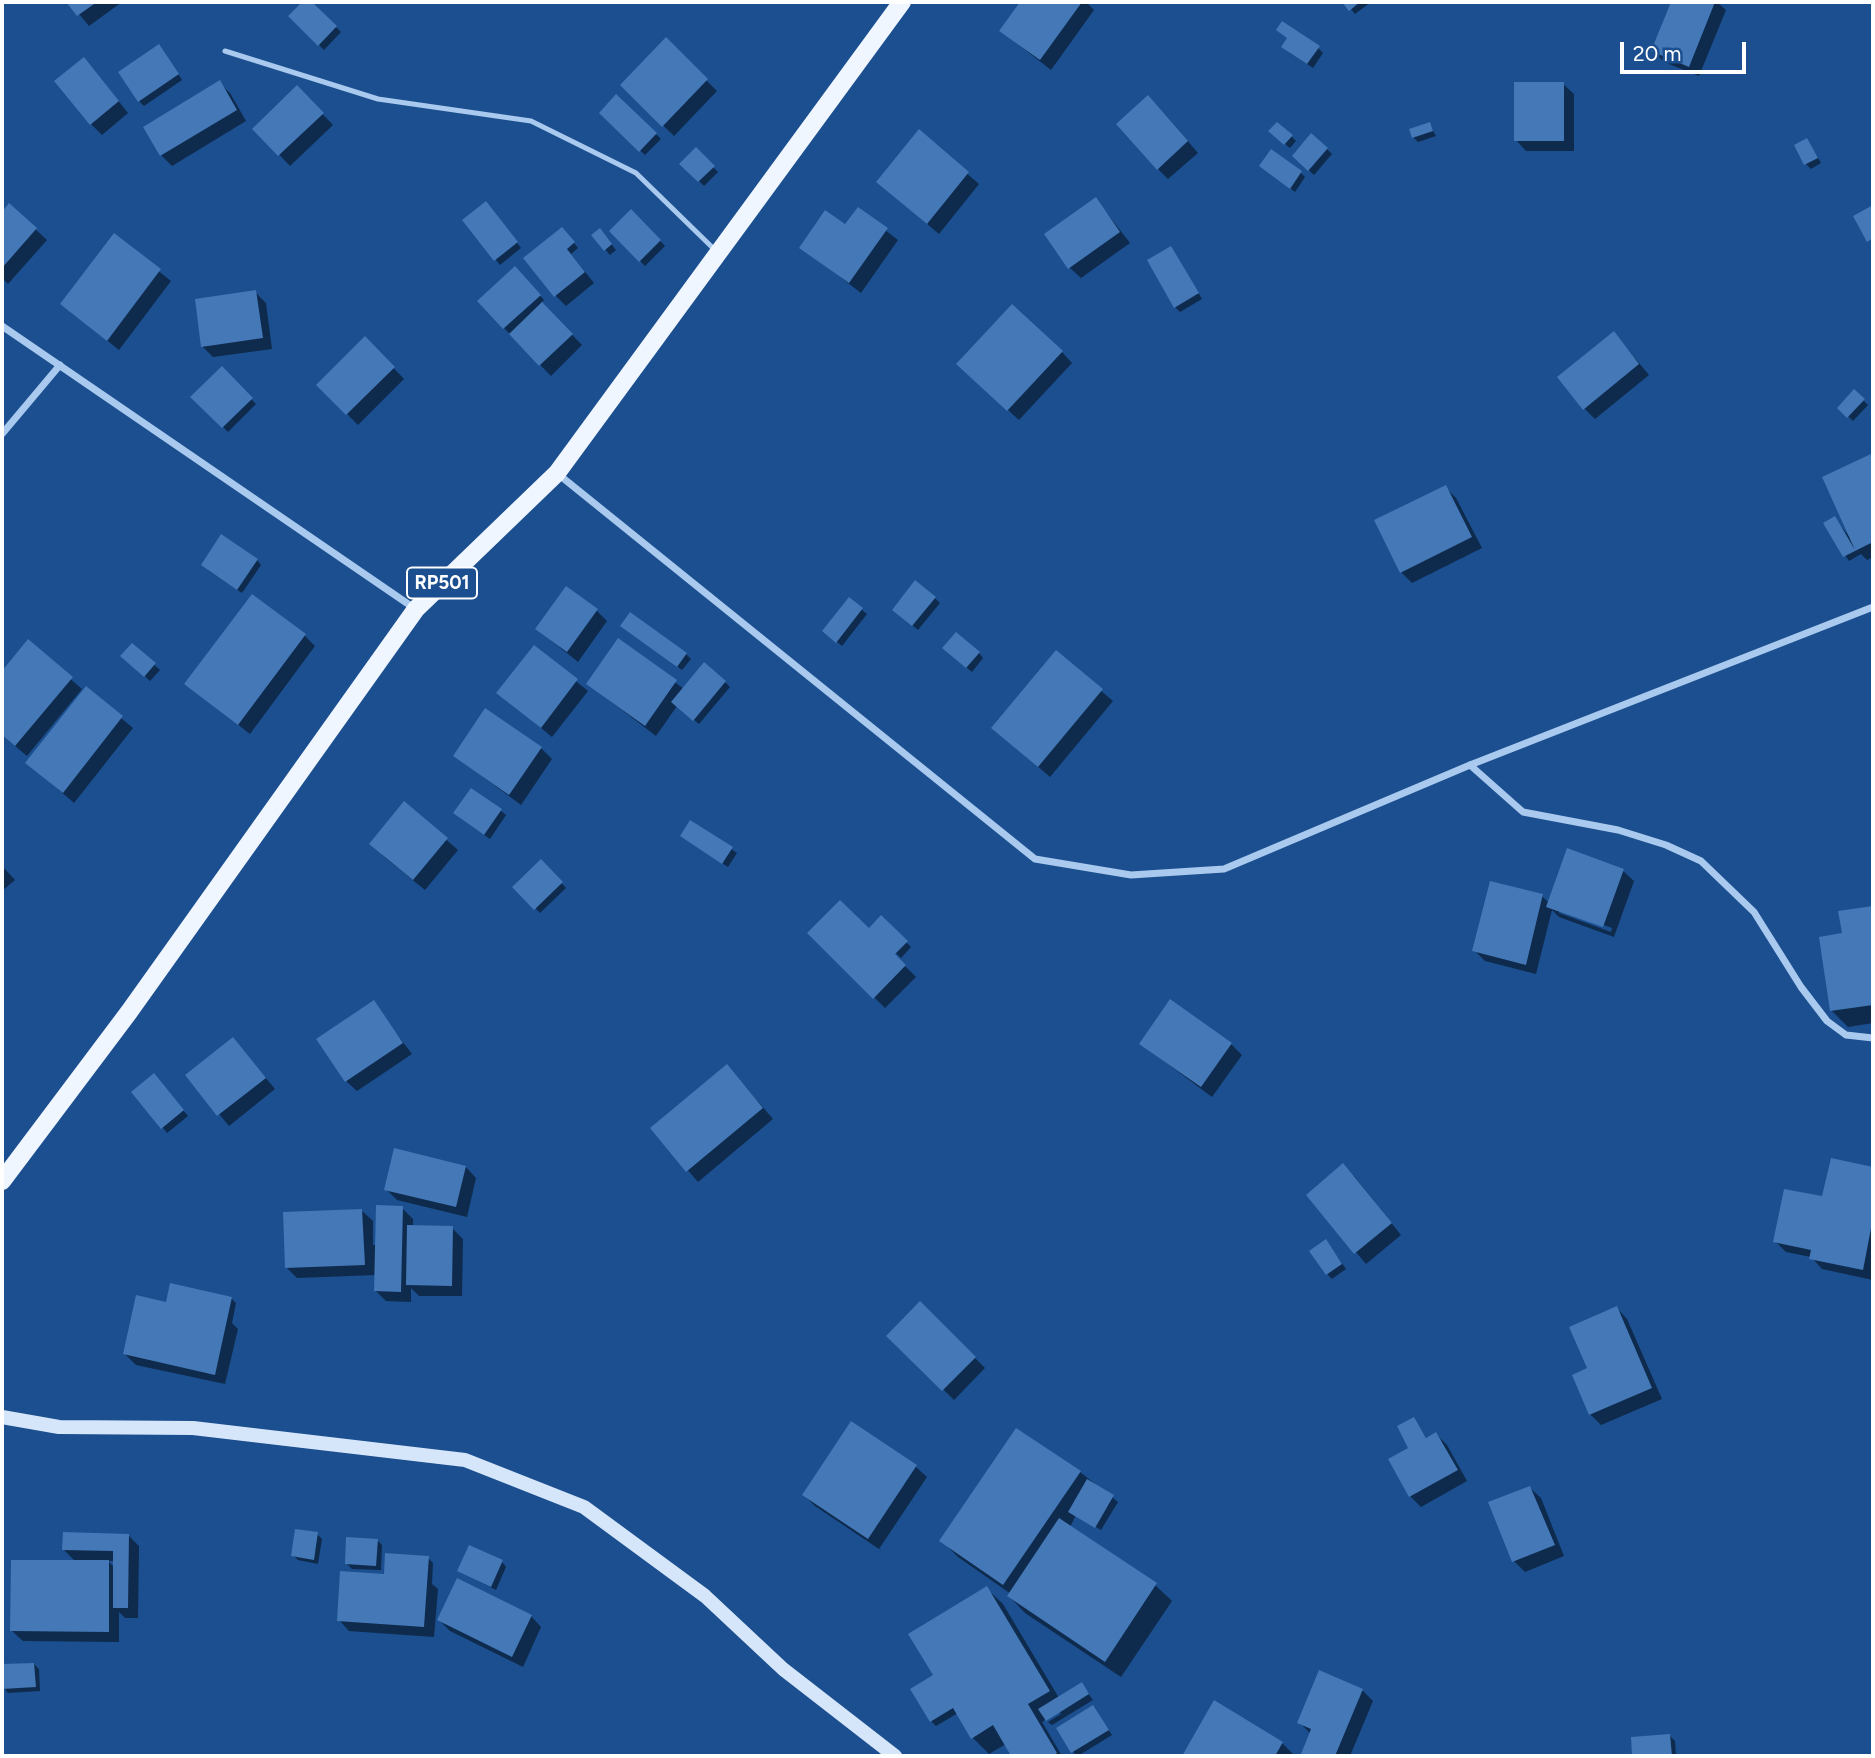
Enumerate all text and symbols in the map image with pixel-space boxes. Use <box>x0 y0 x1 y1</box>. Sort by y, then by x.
scale bar <box>1623 28 1749 72</box>
text: 20 m <box>1633 41 1681 66</box>
road number: RP501 <box>407 568 477 598</box>

